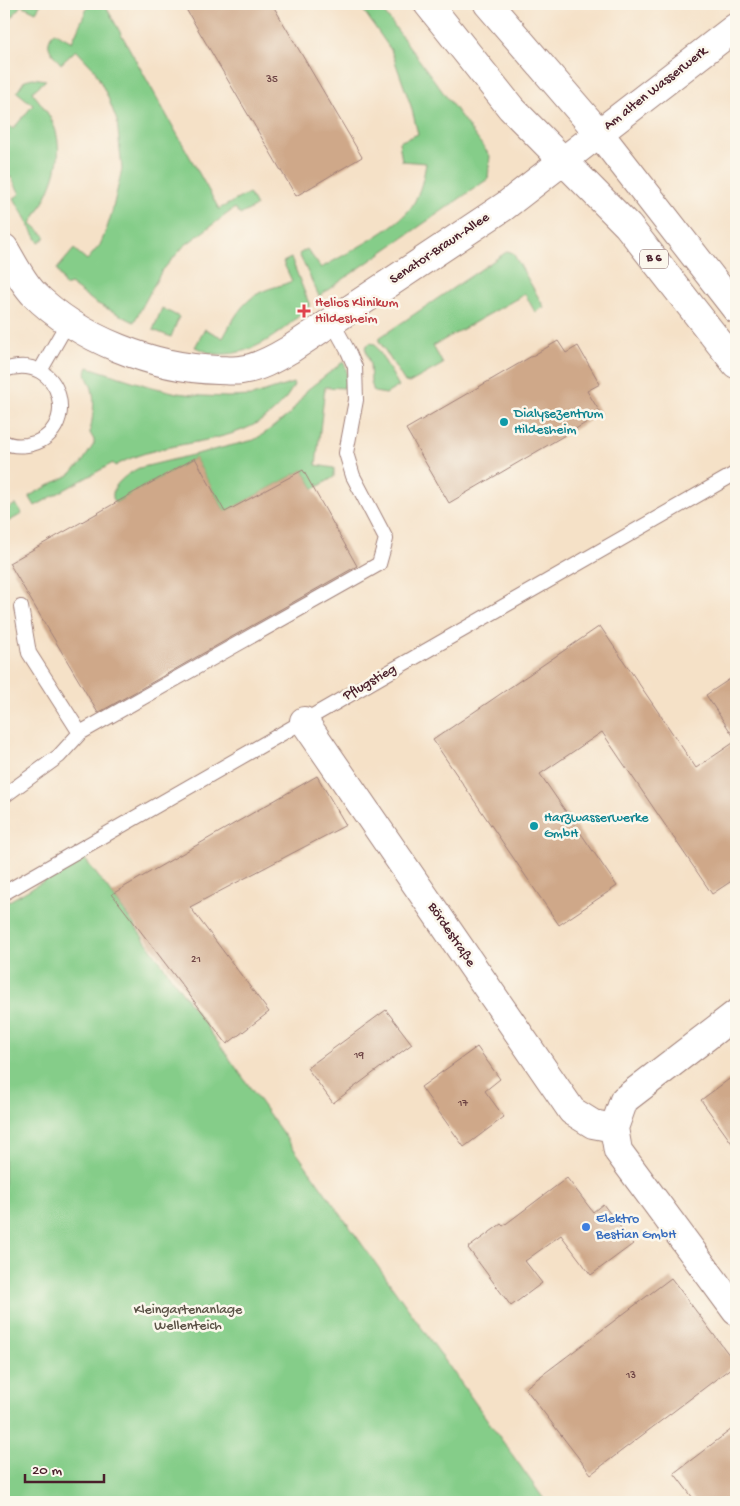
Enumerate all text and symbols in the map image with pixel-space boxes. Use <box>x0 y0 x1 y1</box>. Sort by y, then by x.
street label: Am alten Wasserwerk <box>601 42 713 135</box>
house number: 35 <box>265 74 278 86</box>
street label: Senator-Braun-Allee <box>387 209 494 289</box>
road number: B 6 <box>640 250 668 268</box>
place label: Helios Klinikum Hildesheim <box>315 295 398 328</box>
marker: Helios Klinikum Hildesheim <box>297 304 311 318</box>
place label: Dialysezentrum Hildesheim <box>513 406 604 439</box>
marker: Dialysezentrum Hildesheim <box>498 416 510 428</box>
street label: Pflugstieg <box>339 661 400 706</box>
place label: Harzwasserwerke GmbH <box>544 810 649 843</box>
marker: Harzwasserwerke GmbH <box>528 820 540 832</box>
street label: Bördestraße <box>423 899 479 971</box>
house number: 21 <box>191 954 201 966</box>
house number: 19 <box>353 1050 364 1062</box>
house number: 17 <box>457 1098 468 1110</box>
place label: Elektro Bestian GmbH <box>595 1211 677 1244</box>
marker: Elektro Bestian GmbH <box>580 1221 592 1233</box>
park label: Kleingartenanlage Wellenteich <box>134 1302 243 1335</box>
house number: 13 <box>625 1370 636 1382</box>
scale bar <box>25 1451 104 1483</box>
text: 20 m <box>32 1462 62 1480</box>

